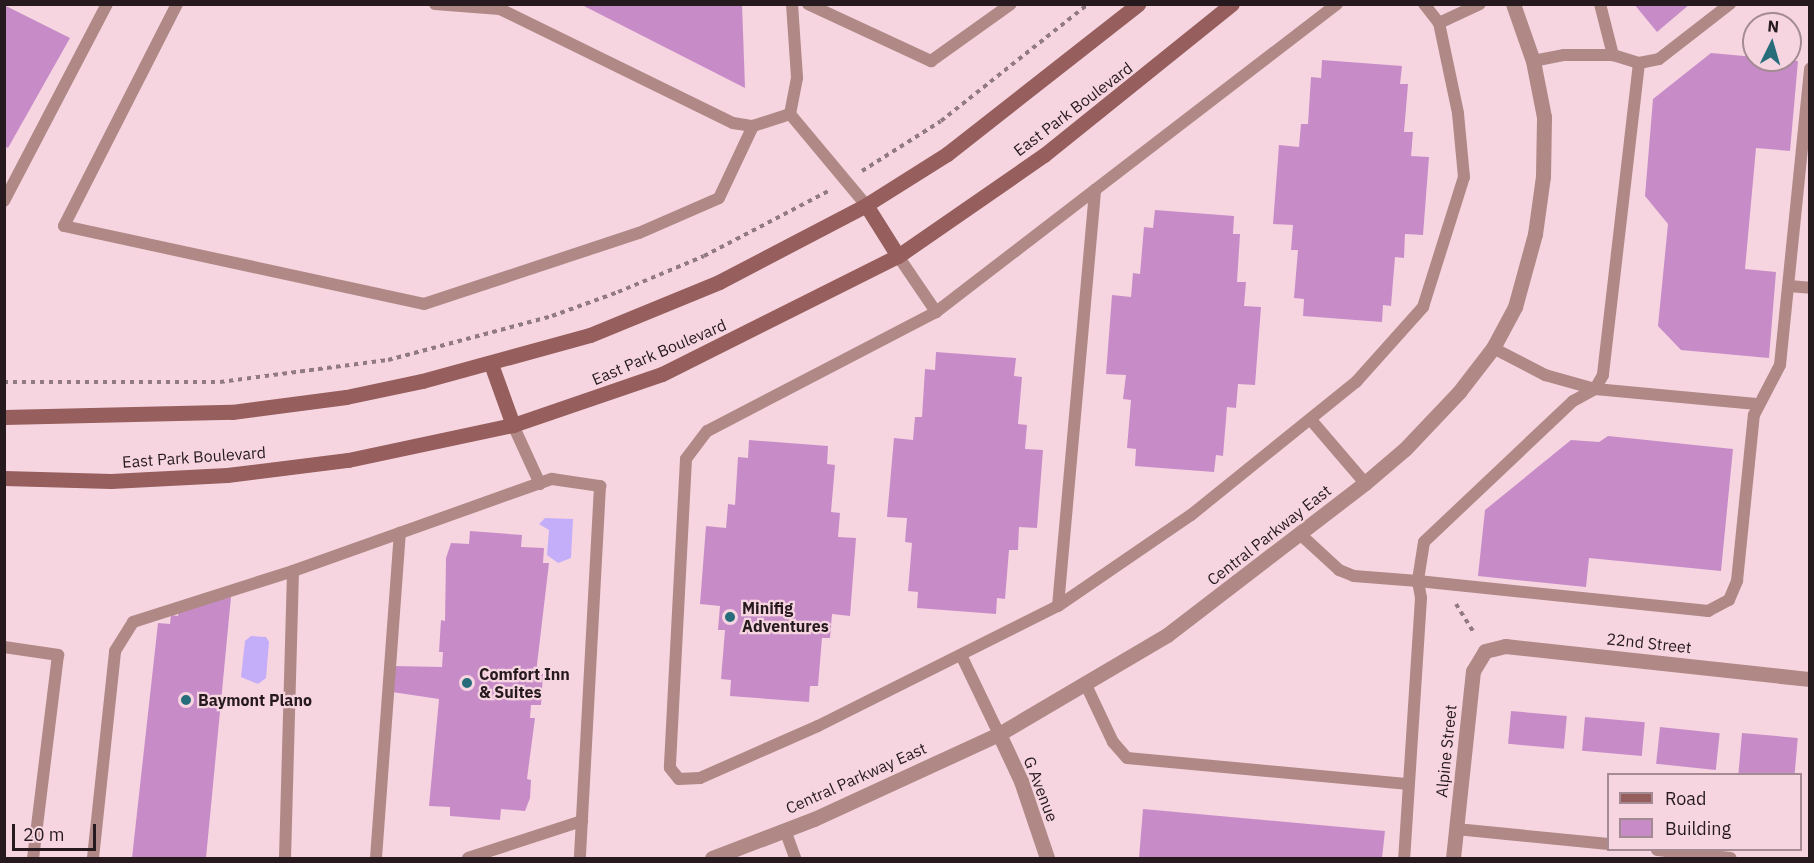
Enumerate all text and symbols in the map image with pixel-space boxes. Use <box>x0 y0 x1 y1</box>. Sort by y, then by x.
north arrow <box>1742 12 1802 72</box>
text: N <box>1767 16 1780 37</box>
street label: East Park Boulevard <box>1010 58 1136 160</box>
street label: East Park Boulevard <box>589 315 729 389</box>
street label: East Park Boulevard <box>122 442 266 472</box>
street label: Central Parkway East <box>1203 481 1335 589</box>
place label: Minifig Adventures <box>742 598 829 636</box>
marker: Minifig Adventures <box>723 610 737 624</box>
street label: 22nd Street <box>1606 629 1692 657</box>
place label: Comfort Inn & Suites <box>479 664 570 702</box>
marker: Comfort Inn & Suites <box>460 676 474 690</box>
place label: Baymont Plano <box>198 690 312 710</box>
marker: Baymont Plano <box>179 693 193 707</box>
street label: Alpine Street <box>1432 704 1460 798</box>
street label: Central Parkway East <box>783 738 929 818</box>
street label: G Avenue <box>1020 754 1062 824</box>
legend <box>1607 773 1802 851</box>
text: Road <box>1665 787 1706 810</box>
scale bar <box>15 812 99 850</box>
text: Building <box>1665 817 1731 840</box>
text: 20 m <box>23 823 65 846</box>

